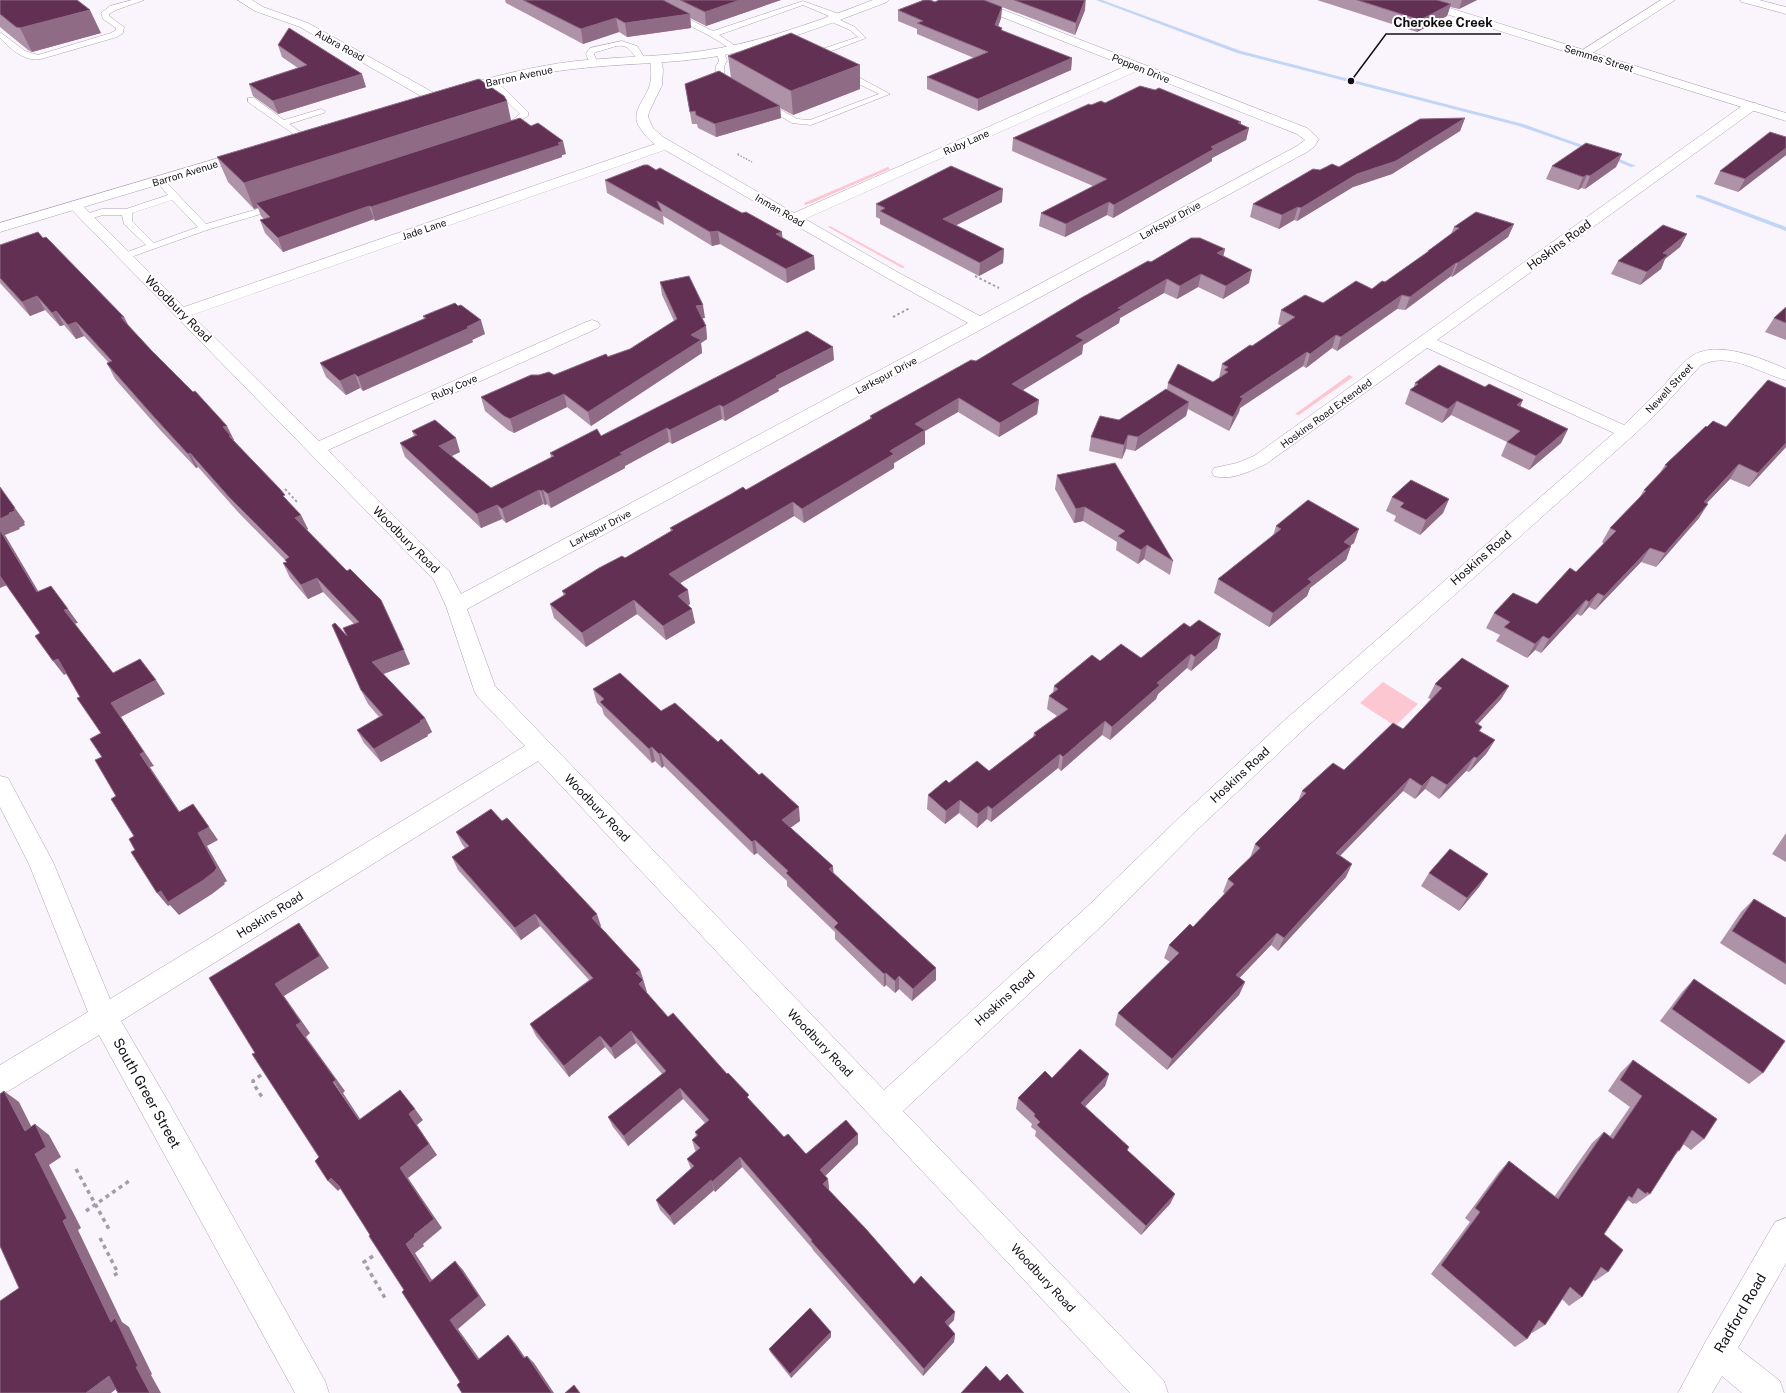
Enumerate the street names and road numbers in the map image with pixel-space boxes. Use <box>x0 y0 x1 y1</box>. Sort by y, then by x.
street label: Aubra Road <box>313 27 367 63</box>
street label: Semmes Street <box>1563 42 1635 74</box>
street label: Poppen Drive <box>1110 51 1172 85</box>
street label: Barron Avenue <box>484 63 554 89</box>
street label: Ruby Lane <box>941 126 991 157</box>
street label: Barron Avenue <box>151 157 220 189</box>
street label: Inman Road <box>753 191 807 229</box>
street label: Larkspur Drive <box>1137 198 1203 242</box>
street label: Jade Lane <box>400 216 448 242</box>
street label: Hoskins Road <box>1524 217 1594 273</box>
street label: Woodbury Road <box>142 273 214 345</box>
street label: Larkspur Drive <box>853 354 919 396</box>
street label: Newell Street <box>1643 360 1695 415</box>
street label: Ruby Cove <box>429 371 479 402</box>
street label: Hoskins Road Extended <box>1278 376 1374 450</box>
street label: Woodbury Road <box>370 504 442 576</box>
street label: Larkspur Drive <box>567 507 633 549</box>
street label: Hoskins Road <box>1448 528 1514 588</box>
street label: Hoskins Road <box>1207 744 1273 806</box>
street label: Woodbury Road <box>561 771 633 845</box>
street label: Hoskins Road <box>234 889 306 941</box>
street label: Hoskins Road <box>972 967 1038 1029</box>
street label: Woodbury Road <box>784 1006 856 1080</box>
street label: South Greer Street <box>110 1035 184 1151</box>
street label: Woodbury Road <box>1008 1241 1078 1315</box>
street label: Radford Road <box>1711 1270 1769 1356</box>

